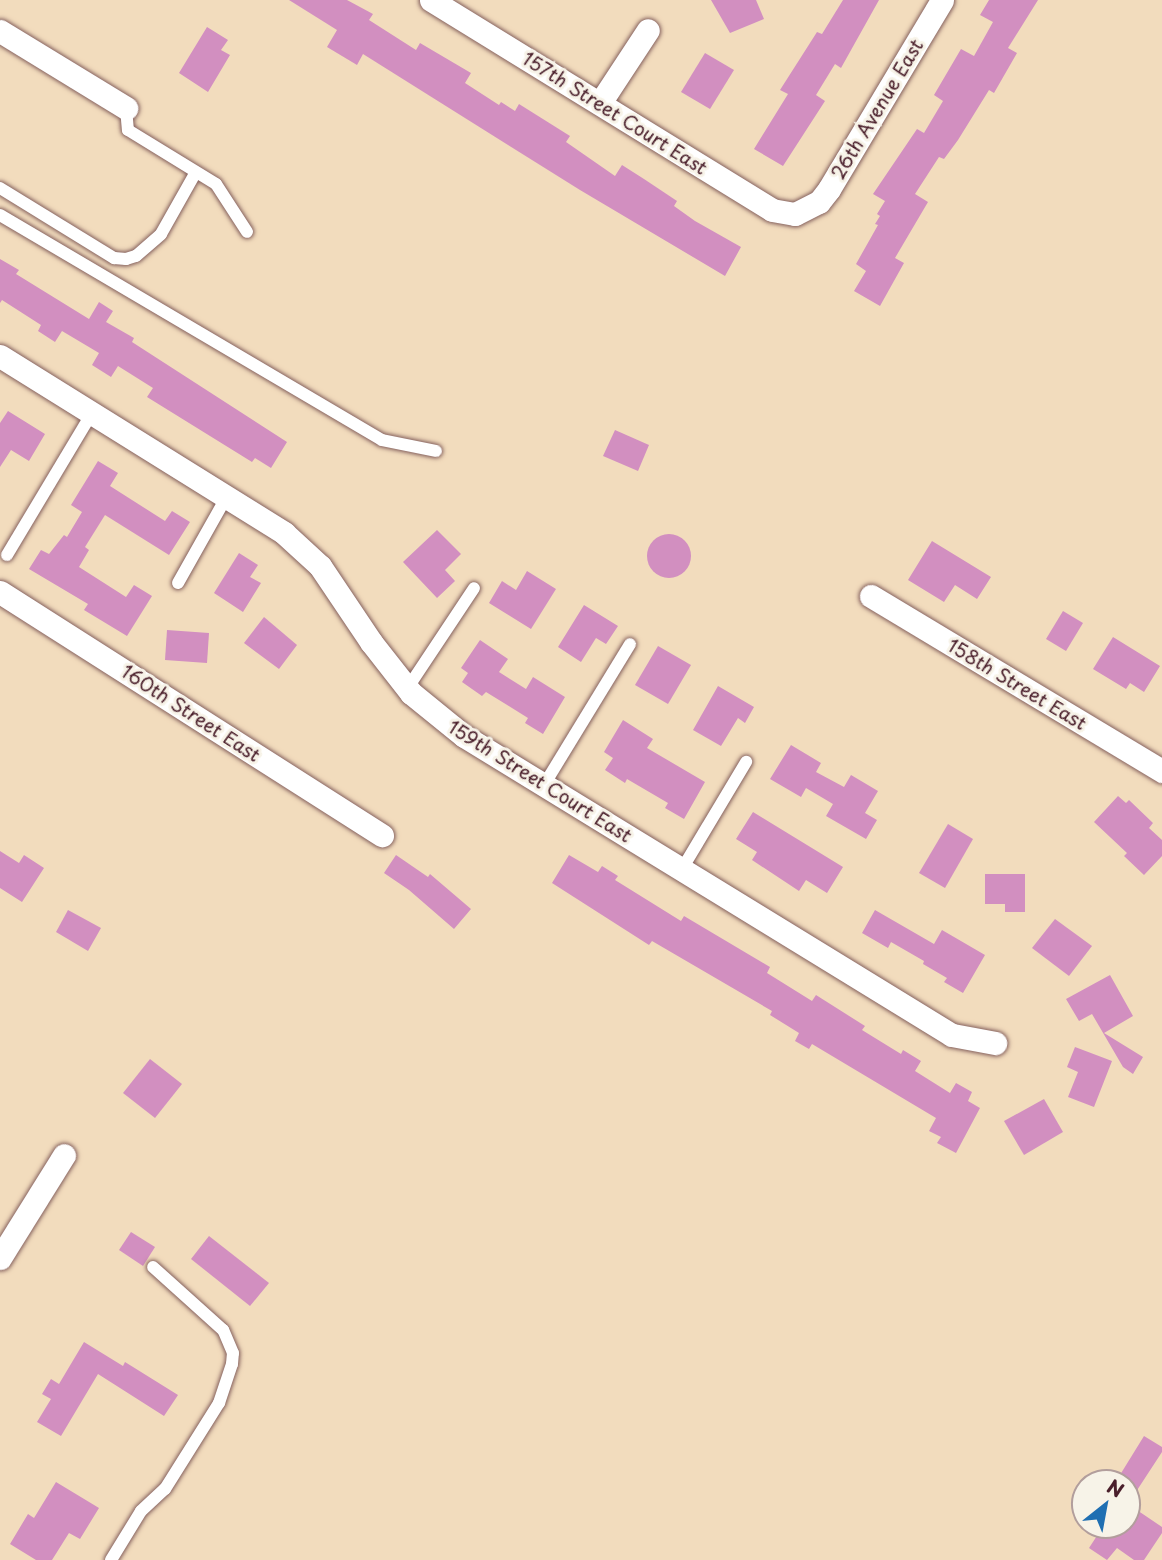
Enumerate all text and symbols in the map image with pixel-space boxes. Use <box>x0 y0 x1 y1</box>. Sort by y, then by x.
street label: 26th Avenue East <box>826 34 928 184</box>
street label: 157th Street Court East <box>517 46 713 180</box>
street label: 158th Street East <box>943 633 1091 735</box>
street label: 160th Street East <box>117 659 265 767</box>
street label: 159th Street Court East <box>442 714 638 848</box>
north arrow <box>1071 1469 1141 1539</box>
text: N <box>1102 1472 1129 1504</box>

